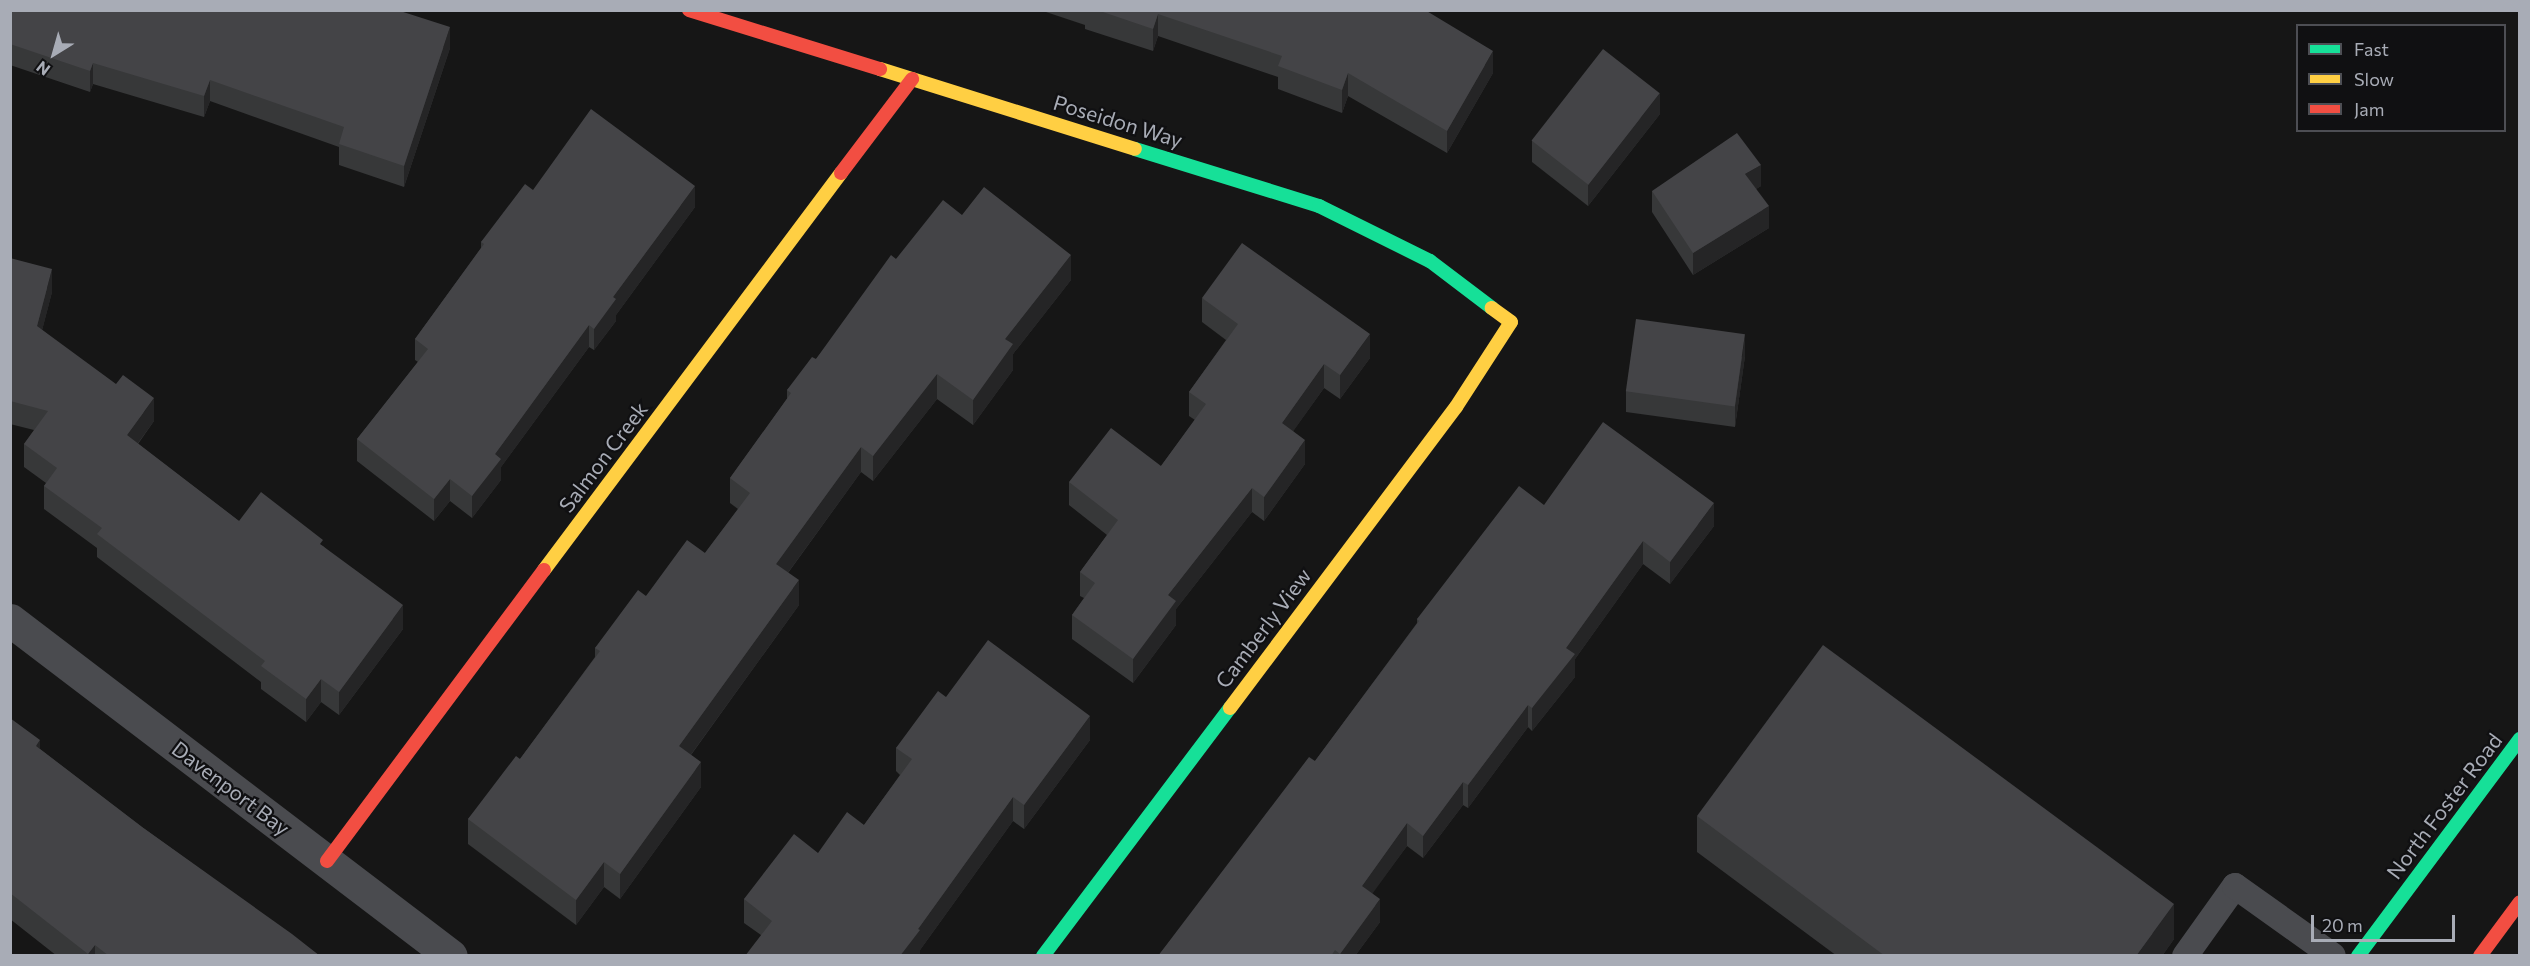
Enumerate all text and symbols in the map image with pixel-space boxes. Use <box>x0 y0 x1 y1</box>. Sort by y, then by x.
north arrow <box>24 24 84 84</box>
legend <box>2296 24 2506 132</box>
text: Fast <box>2354 38 2389 60</box>
text: N <box>32 58 53 80</box>
text: Slow <box>2354 68 2394 90</box>
street label: Poseidon Way <box>1050 89 1186 153</box>
text: Jam <box>2354 98 2384 120</box>
street label: Salmon Creek <box>553 397 653 517</box>
street label: Camberly View <box>1210 563 1316 693</box>
street label: North Foster Road <box>2381 728 2507 884</box>
street label: Davenport Bay <box>167 736 295 840</box>
scale bar <box>2314 903 2458 941</box>
text: 20 m <box>2322 914 2363 936</box>

